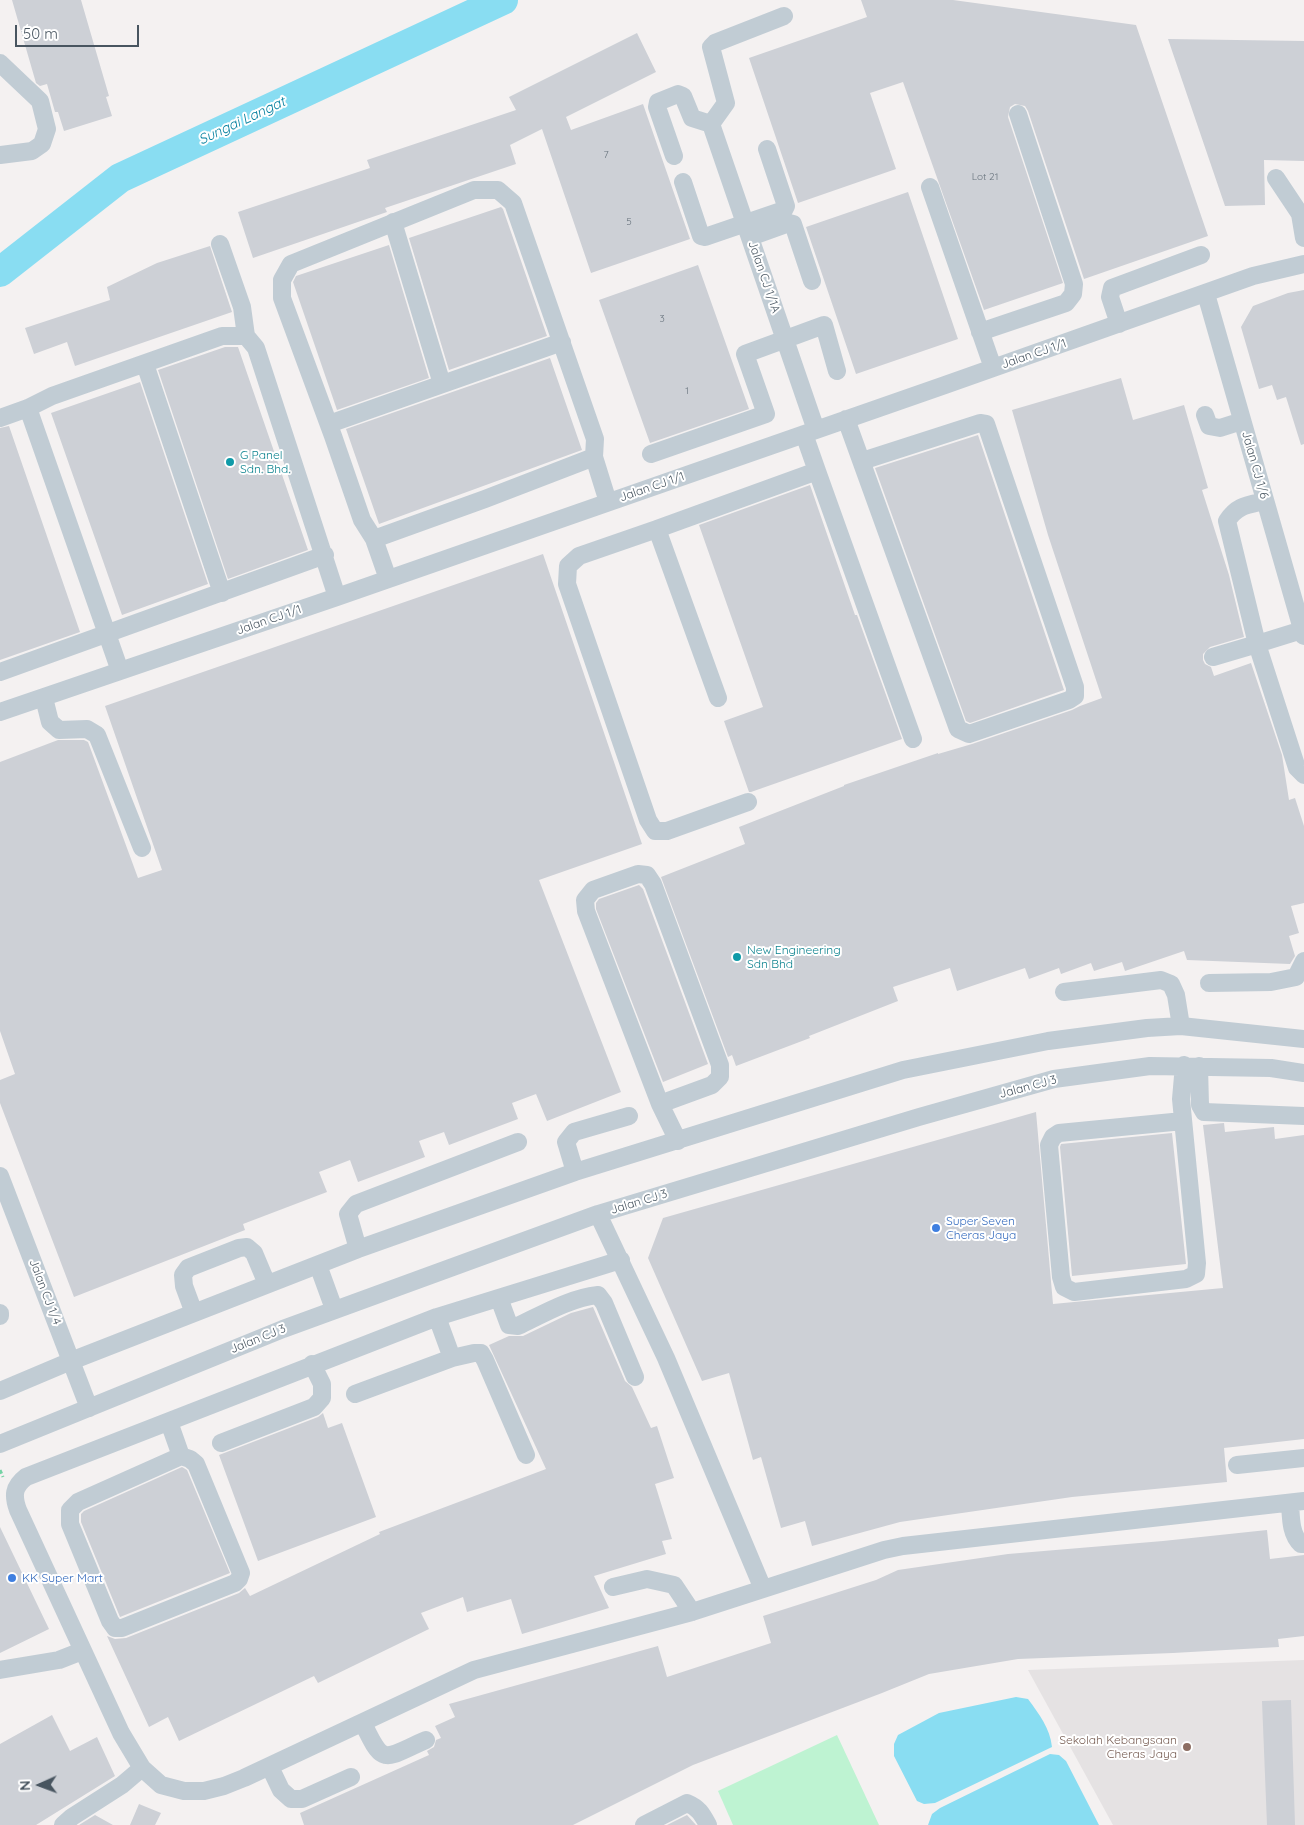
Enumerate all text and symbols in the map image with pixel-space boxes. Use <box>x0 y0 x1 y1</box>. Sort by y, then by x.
scale bar <box>18 15 141 47</box>
text: 50 m <box>23 24 58 43</box>
water label: Sungai Langat <box>196 94 288 148</box>
house number: 7 <box>603 149 609 161</box>
house number: Lot 21 <box>972 171 998 183</box>
house number: 5 <box>626 216 632 228</box>
street label: Jalan CJ 1/1A <box>745 239 783 315</box>
house number: 3 <box>659 313 665 325</box>
street label: Jalan CJ 1/1 <box>1000 336 1068 372</box>
house number: 1 <box>685 385 689 397</box>
street label: Jalan CJ 1/6 <box>1238 430 1272 500</box>
place label: G Panel Sdn. Bhd. <box>240 448 290 476</box>
marker: G Panel Sdn. Bhd. <box>224 456 236 468</box>
street label: Jalan CJ 1/1 <box>618 469 686 505</box>
street label: Jalan CJ 1/1 <box>235 602 303 638</box>
place label: New Engineering Sdn Bhd <box>747 943 841 971</box>
marker: New Engineering Sdn Bhd <box>731 951 743 963</box>
street label: Jalan CJ 3 <box>998 1072 1058 1102</box>
street label: Jalan CJ 3 <box>609 1187 669 1217</box>
place label: Super Seven Cheras Jaya <box>946 1214 1016 1242</box>
marker: Super Seven Cheras Jaya <box>930 1222 942 1234</box>
street label: Jalan CJ 1/4 <box>26 1257 64 1327</box>
street label: Jalan CJ 3 <box>228 1321 288 1357</box>
place label: KK Super Mart <box>22 1571 103 1585</box>
marker: KK Super Mart <box>6 1572 18 1584</box>
place label: Sekolah Kebangsaan Cheras Jaya <box>1059 1733 1177 1761</box>
marker: Sekolah Kebangsaan Cheras Jaya <box>1181 1741 1193 1753</box>
north arrow <box>15 1760 65 1810</box>
text: N <box>16 1780 34 1791</box>

